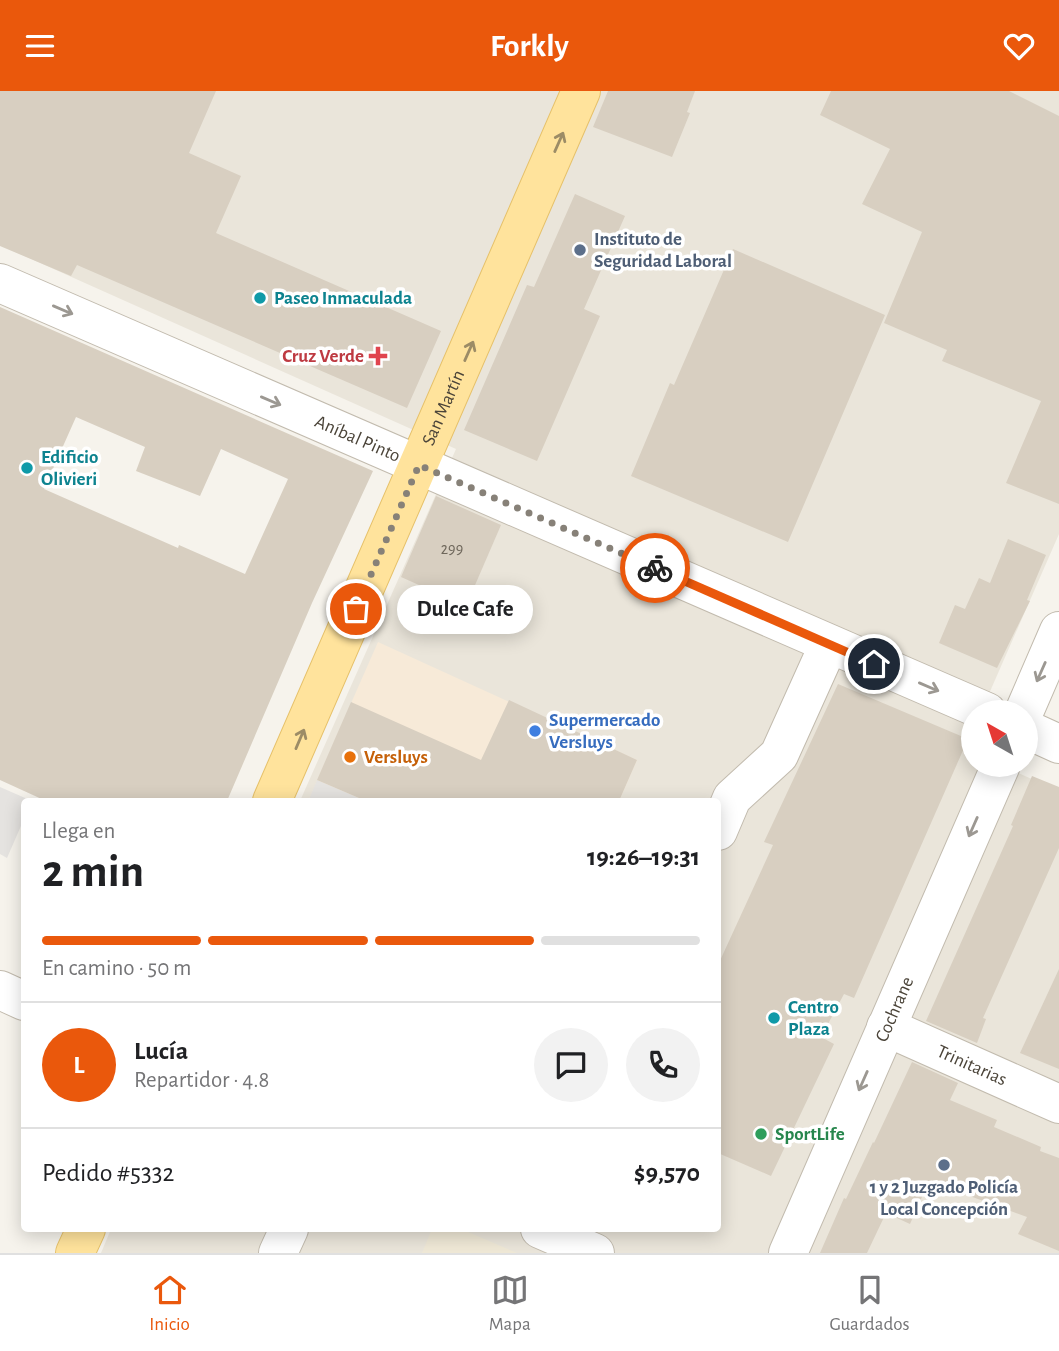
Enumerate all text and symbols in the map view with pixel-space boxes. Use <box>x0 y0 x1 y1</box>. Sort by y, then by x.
icon: menu <box>21 27 59 65</box>
icon: heart <box>1000 27 1038 65</box>
text: Forkly <box>490 30 569 62</box>
one-way arrow <box>553 132 566 153</box>
place label: Instituto de Seguridad Laboral <box>594 230 732 271</box>
marker: Instituto de Seguridad Laboral <box>572 242 588 258</box>
place label: Paseo Inmaculada <box>274 289 412 308</box>
marker: Paseo Inmaculada <box>252 290 268 306</box>
one-way arrow <box>51 304 73 317</box>
one-way arrow <box>463 340 476 362</box>
place label: Cruz Verde <box>282 347 364 366</box>
marker: Cruz Verde <box>370 348 386 364</box>
street label: San Martín <box>418 367 468 448</box>
one-way arrow <box>260 395 281 408</box>
street label: Aníbal Pinto <box>312 412 403 465</box>
place label: Edificio Olivieri <box>41 448 98 489</box>
marker: Edificio Olivieri <box>19 460 35 476</box>
courier <box>620 533 690 603</box>
house number: 299 <box>441 541 463 557</box>
icon: bike <box>636 549 674 587</box>
pin <box>326 579 386 639</box>
callout: Dulce Cafe <box>398 585 534 633</box>
icon: bag <box>337 590 375 628</box>
text: Dulce Cafe <box>416 598 514 621</box>
pin <box>844 634 904 694</box>
icon: home <box>855 645 893 683</box>
one-way arrow <box>1034 660 1047 682</box>
one-way arrow <box>918 681 939 694</box>
north arrow <box>961 700 1038 777</box>
map controls <box>961 700 1038 777</box>
place label: Supermercado Versluys <box>549 711 660 752</box>
marker: Supermercado Versluys <box>527 723 543 739</box>
one-way arrow <box>294 729 307 750</box>
place label: Versluys <box>364 748 428 767</box>
marker: Versluys <box>342 749 358 765</box>
one-way arrow <box>966 816 979 838</box>
text: Llega en <box>42 820 115 843</box>
text: 19:26–19:31 <box>587 844 700 870</box>
text: 2 min <box>42 849 144 895</box>
text: En camino · 50 m <box>42 957 191 980</box>
street label: Cochrane <box>872 974 917 1045</box>
place label: Centro Plaza <box>788 998 839 1039</box>
marker: Centro Plaza <box>766 1010 782 1026</box>
button: chat <box>534 1028 608 1102</box>
button: phone <box>626 1028 700 1102</box>
text: Lucía <box>134 1038 188 1064</box>
street label: Trinitarias <box>934 1041 1010 1089</box>
text: L <box>73 1052 85 1078</box>
text: Repartidor · 4.8 <box>134 1069 269 1092</box>
one-way arrow <box>856 1069 869 1091</box>
place label: SportLife <box>775 1125 845 1144</box>
marker: SportLife <box>753 1126 769 1142</box>
marker: 1 y 2 Juzgado Policía Local Concepción <box>936 1157 952 1173</box>
text: Pedido #5332 <box>42 1160 174 1186</box>
text: $9,570 <box>634 1160 700 1186</box>
place label: 1 y 2 Juzgado Policía Local Concepción <box>870 1178 1018 1219</box>
tab: Inicio <box>149 1271 190 1336</box>
tab: Mapa <box>489 1271 531 1336</box>
tab: Guardados <box>829 1271 910 1336</box>

